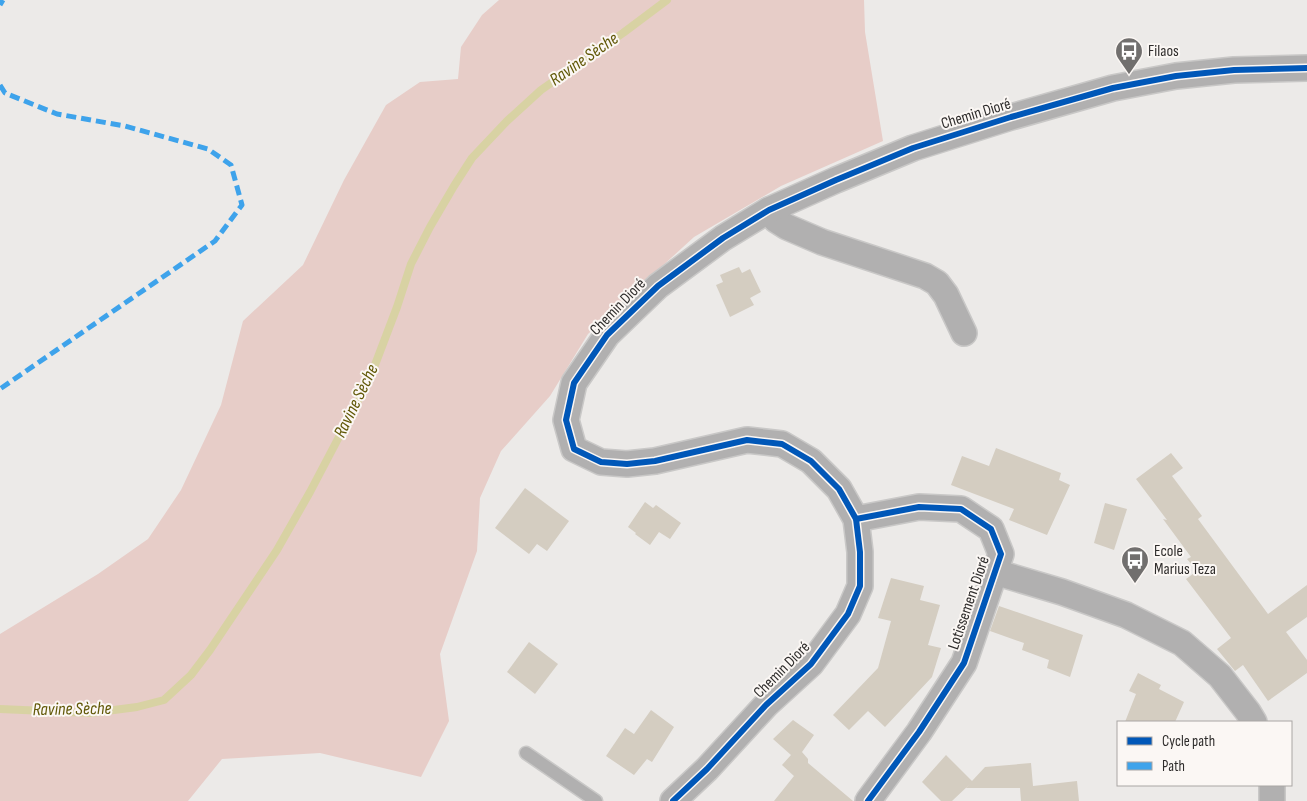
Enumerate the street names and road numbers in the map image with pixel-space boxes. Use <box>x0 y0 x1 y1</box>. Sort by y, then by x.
street label: Chemin Dioré <box>939 94 1013 134</box>
street label: Chemin Dioré <box>586 275 650 339</box>
street label: Lotissement Dioré <box>944 554 994 652</box>
street label: Chemin Dioré <box>750 638 814 702</box>

